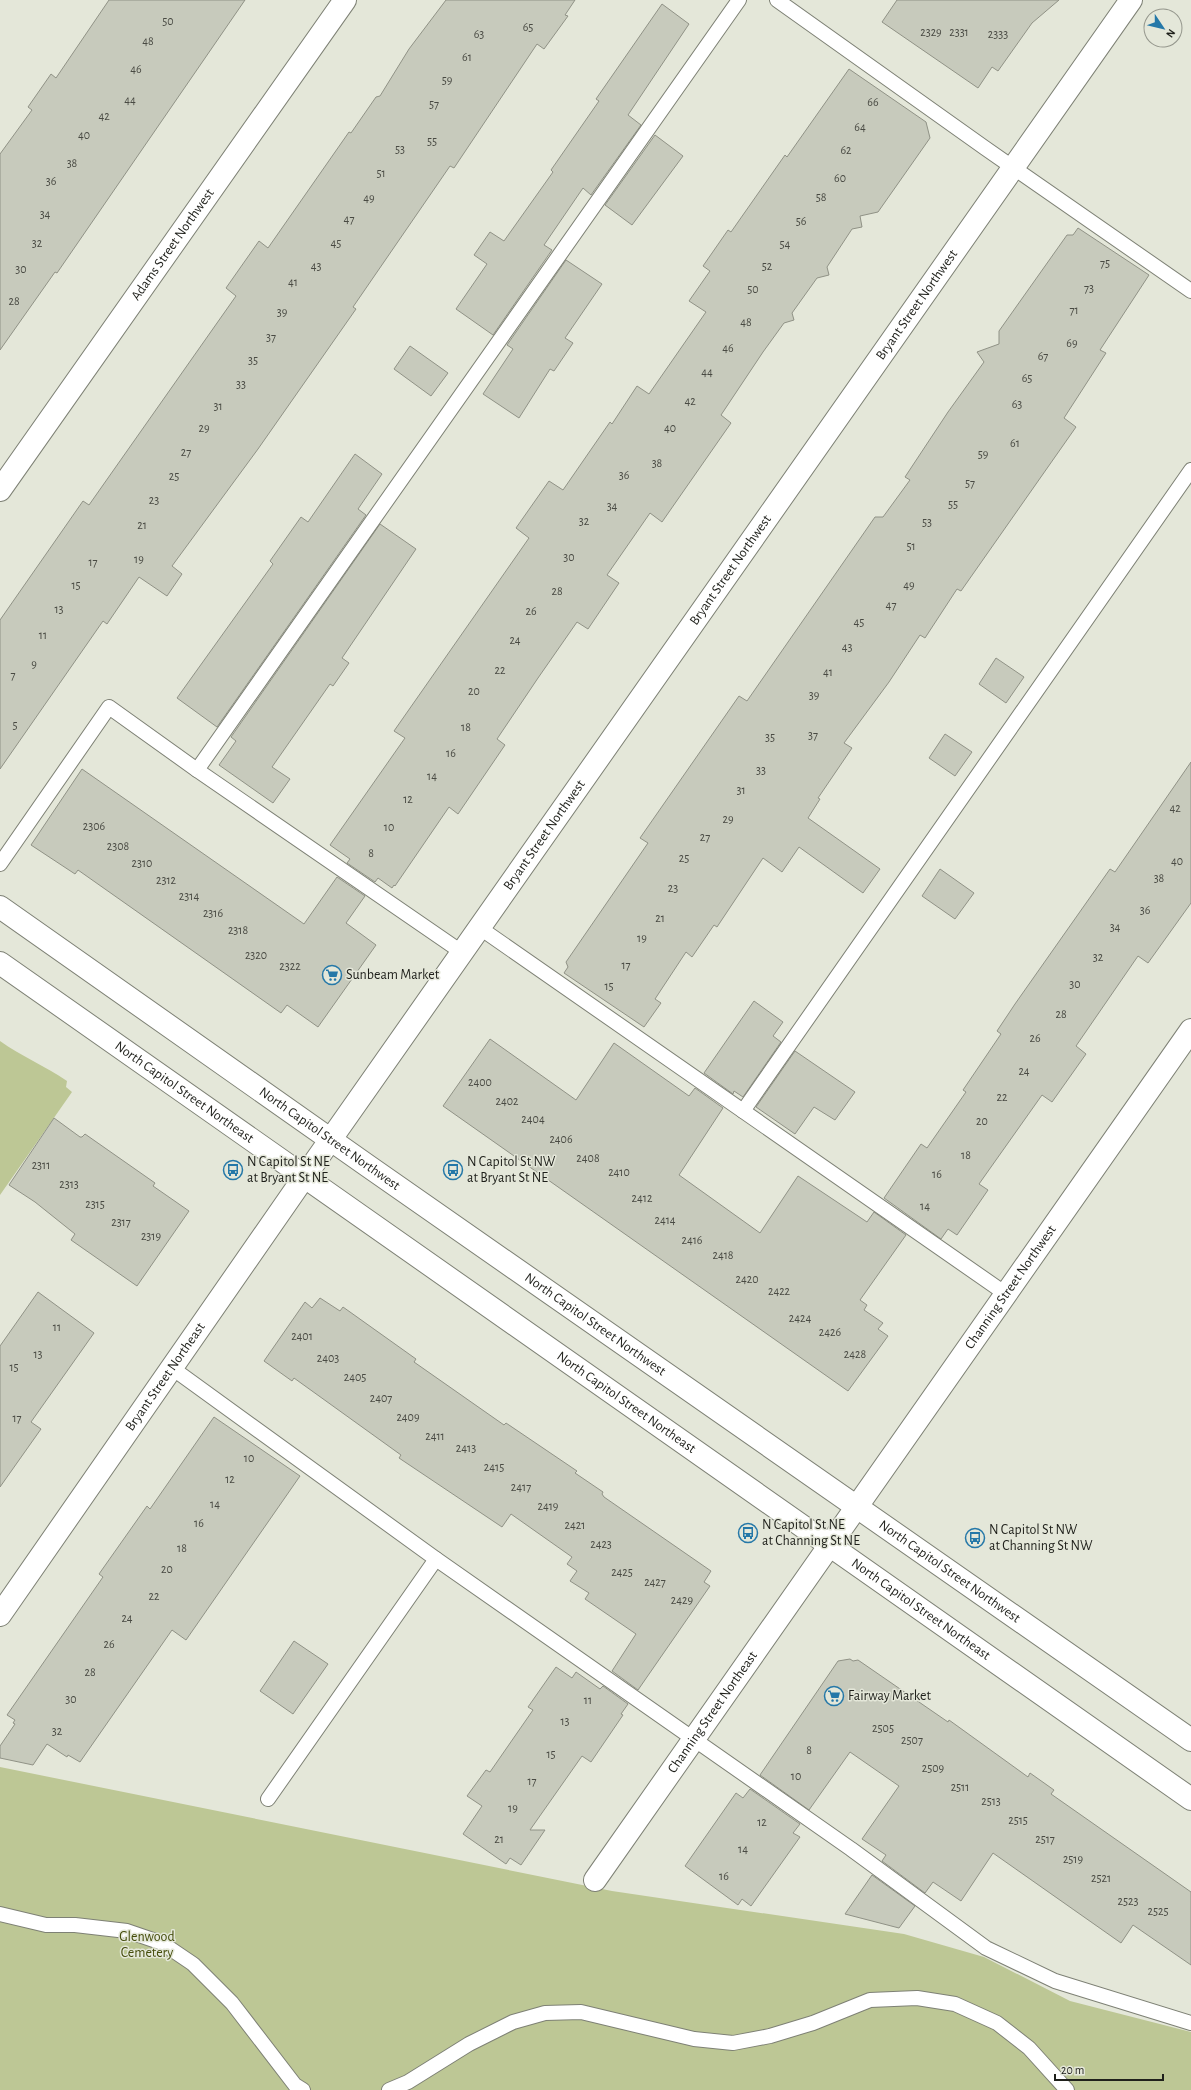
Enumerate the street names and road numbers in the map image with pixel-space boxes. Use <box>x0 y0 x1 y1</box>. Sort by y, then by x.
street label: Adams Street Northwest <box>129 186 217 303</box>
street label: Bryant Street Northwest <box>873 247 960 363</box>
street label: Bryant Street Northwest <box>687 512 774 628</box>
street label: Bryant Street Northwest <box>501 777 588 893</box>
street label: North Capitol Street Northeast <box>112 1039 257 1146</box>
street label: North Capitol Street Northwest <box>257 1085 403 1193</box>
street label: Channing Street Northwest <box>963 1222 1059 1352</box>
street label: North Capitol Street Northwest <box>522 1270 669 1379</box>
street label: Bryant Street Northeast <box>123 1320 208 1434</box>
street label: North Capitol Street Northeast <box>554 1349 699 1456</box>
street label: North Capitol Street Northwest <box>876 1518 1023 1626</box>
street label: North Capitol Street Northeast <box>849 1556 993 1663</box>
street label: Channing Street Northeast <box>665 1648 760 1776</box>

